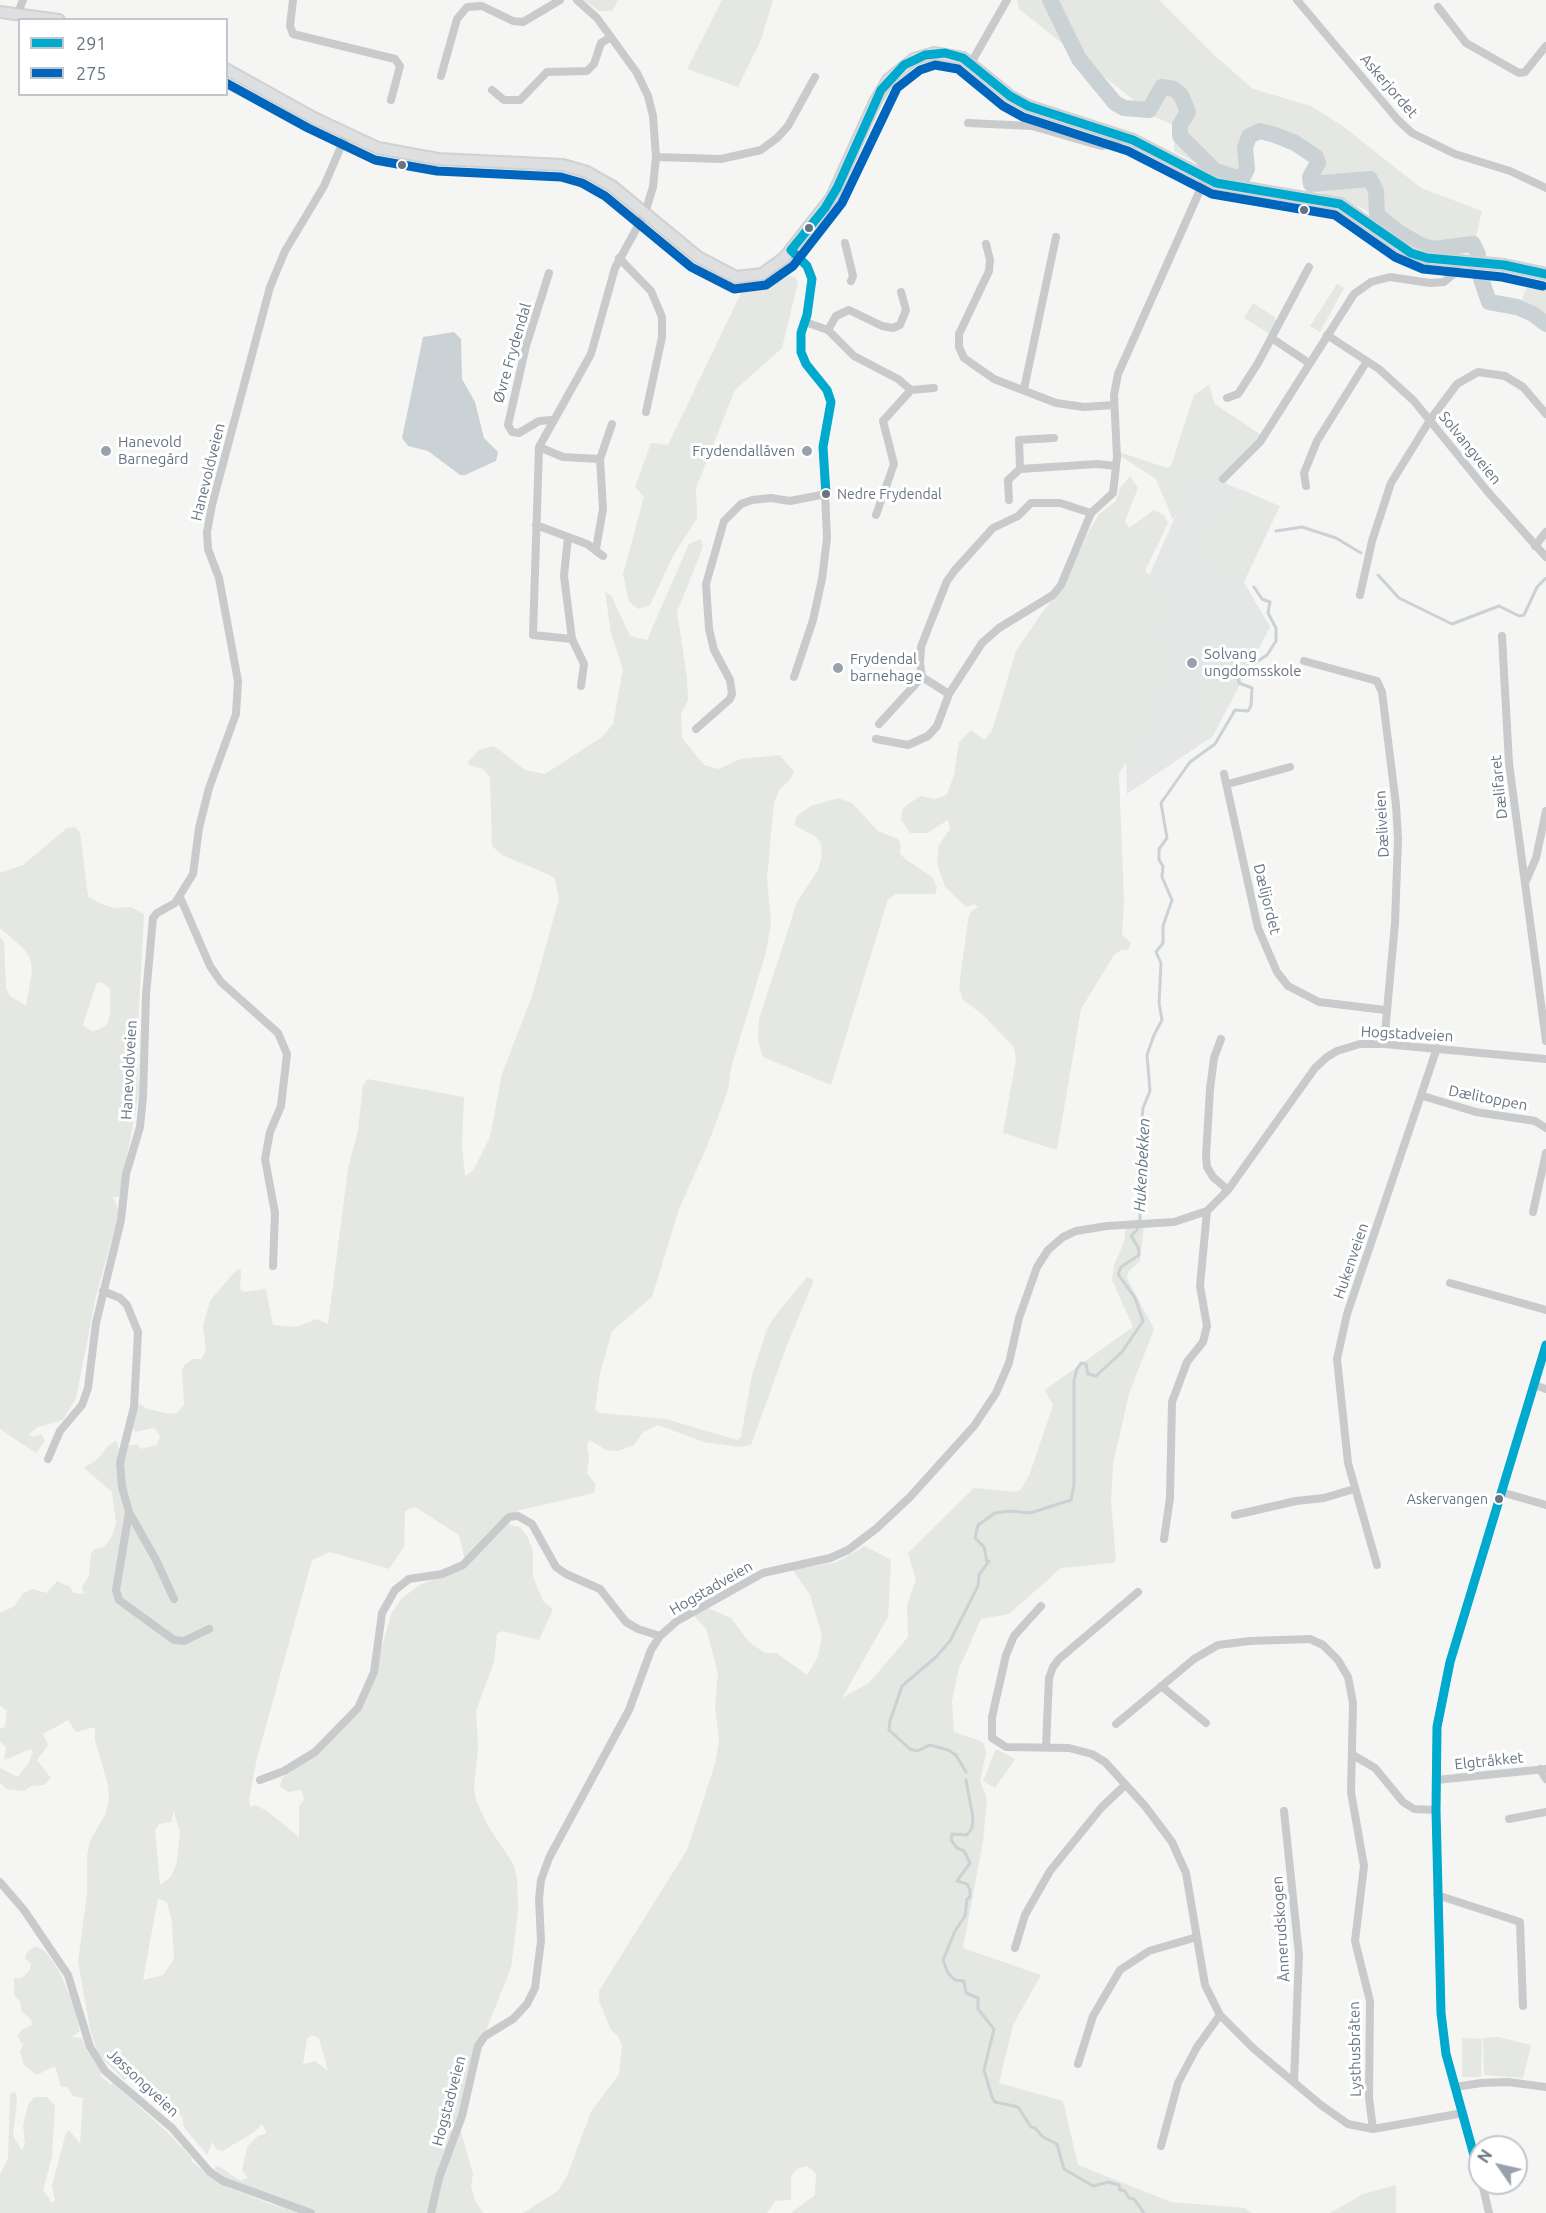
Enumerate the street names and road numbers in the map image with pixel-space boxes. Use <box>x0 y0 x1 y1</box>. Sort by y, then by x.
street label: Askerjordet <box>1356 50 1422 122</box>
street label: Øvre Frydendal <box>489 301 535 405</box>
street label: Solvangveien <box>1435 408 1505 488</box>
street label: Hanevoldveien <box>187 421 229 523</box>
street label: Dælifaret <box>1487 754 1511 820</box>
street label: Dæliveien <box>1371 790 1393 858</box>
street label: Dælijordet <box>1250 862 1284 936</box>
street label: Hanevoldveien <box>117 1020 141 1120</box>
street label: Hogstadveien <box>1360 1023 1454 1045</box>
street label: Dælitoppen <box>1447 1082 1529 1114</box>
street label: Hukenveien <box>1330 1221 1372 1301</box>
street label: Hogstadveien <box>666 1557 756 1619</box>
street label: Elgtråkket <box>1454 1748 1524 1774</box>
street label: Ånnerudskogen <box>1268 1875 1294 1983</box>
street label: Lysthusbråten <box>1345 2001 1365 2097</box>
street label: Jøssongveien <box>104 2045 182 2121</box>
street label: Hogstadveien <box>428 2054 470 2148</box>

